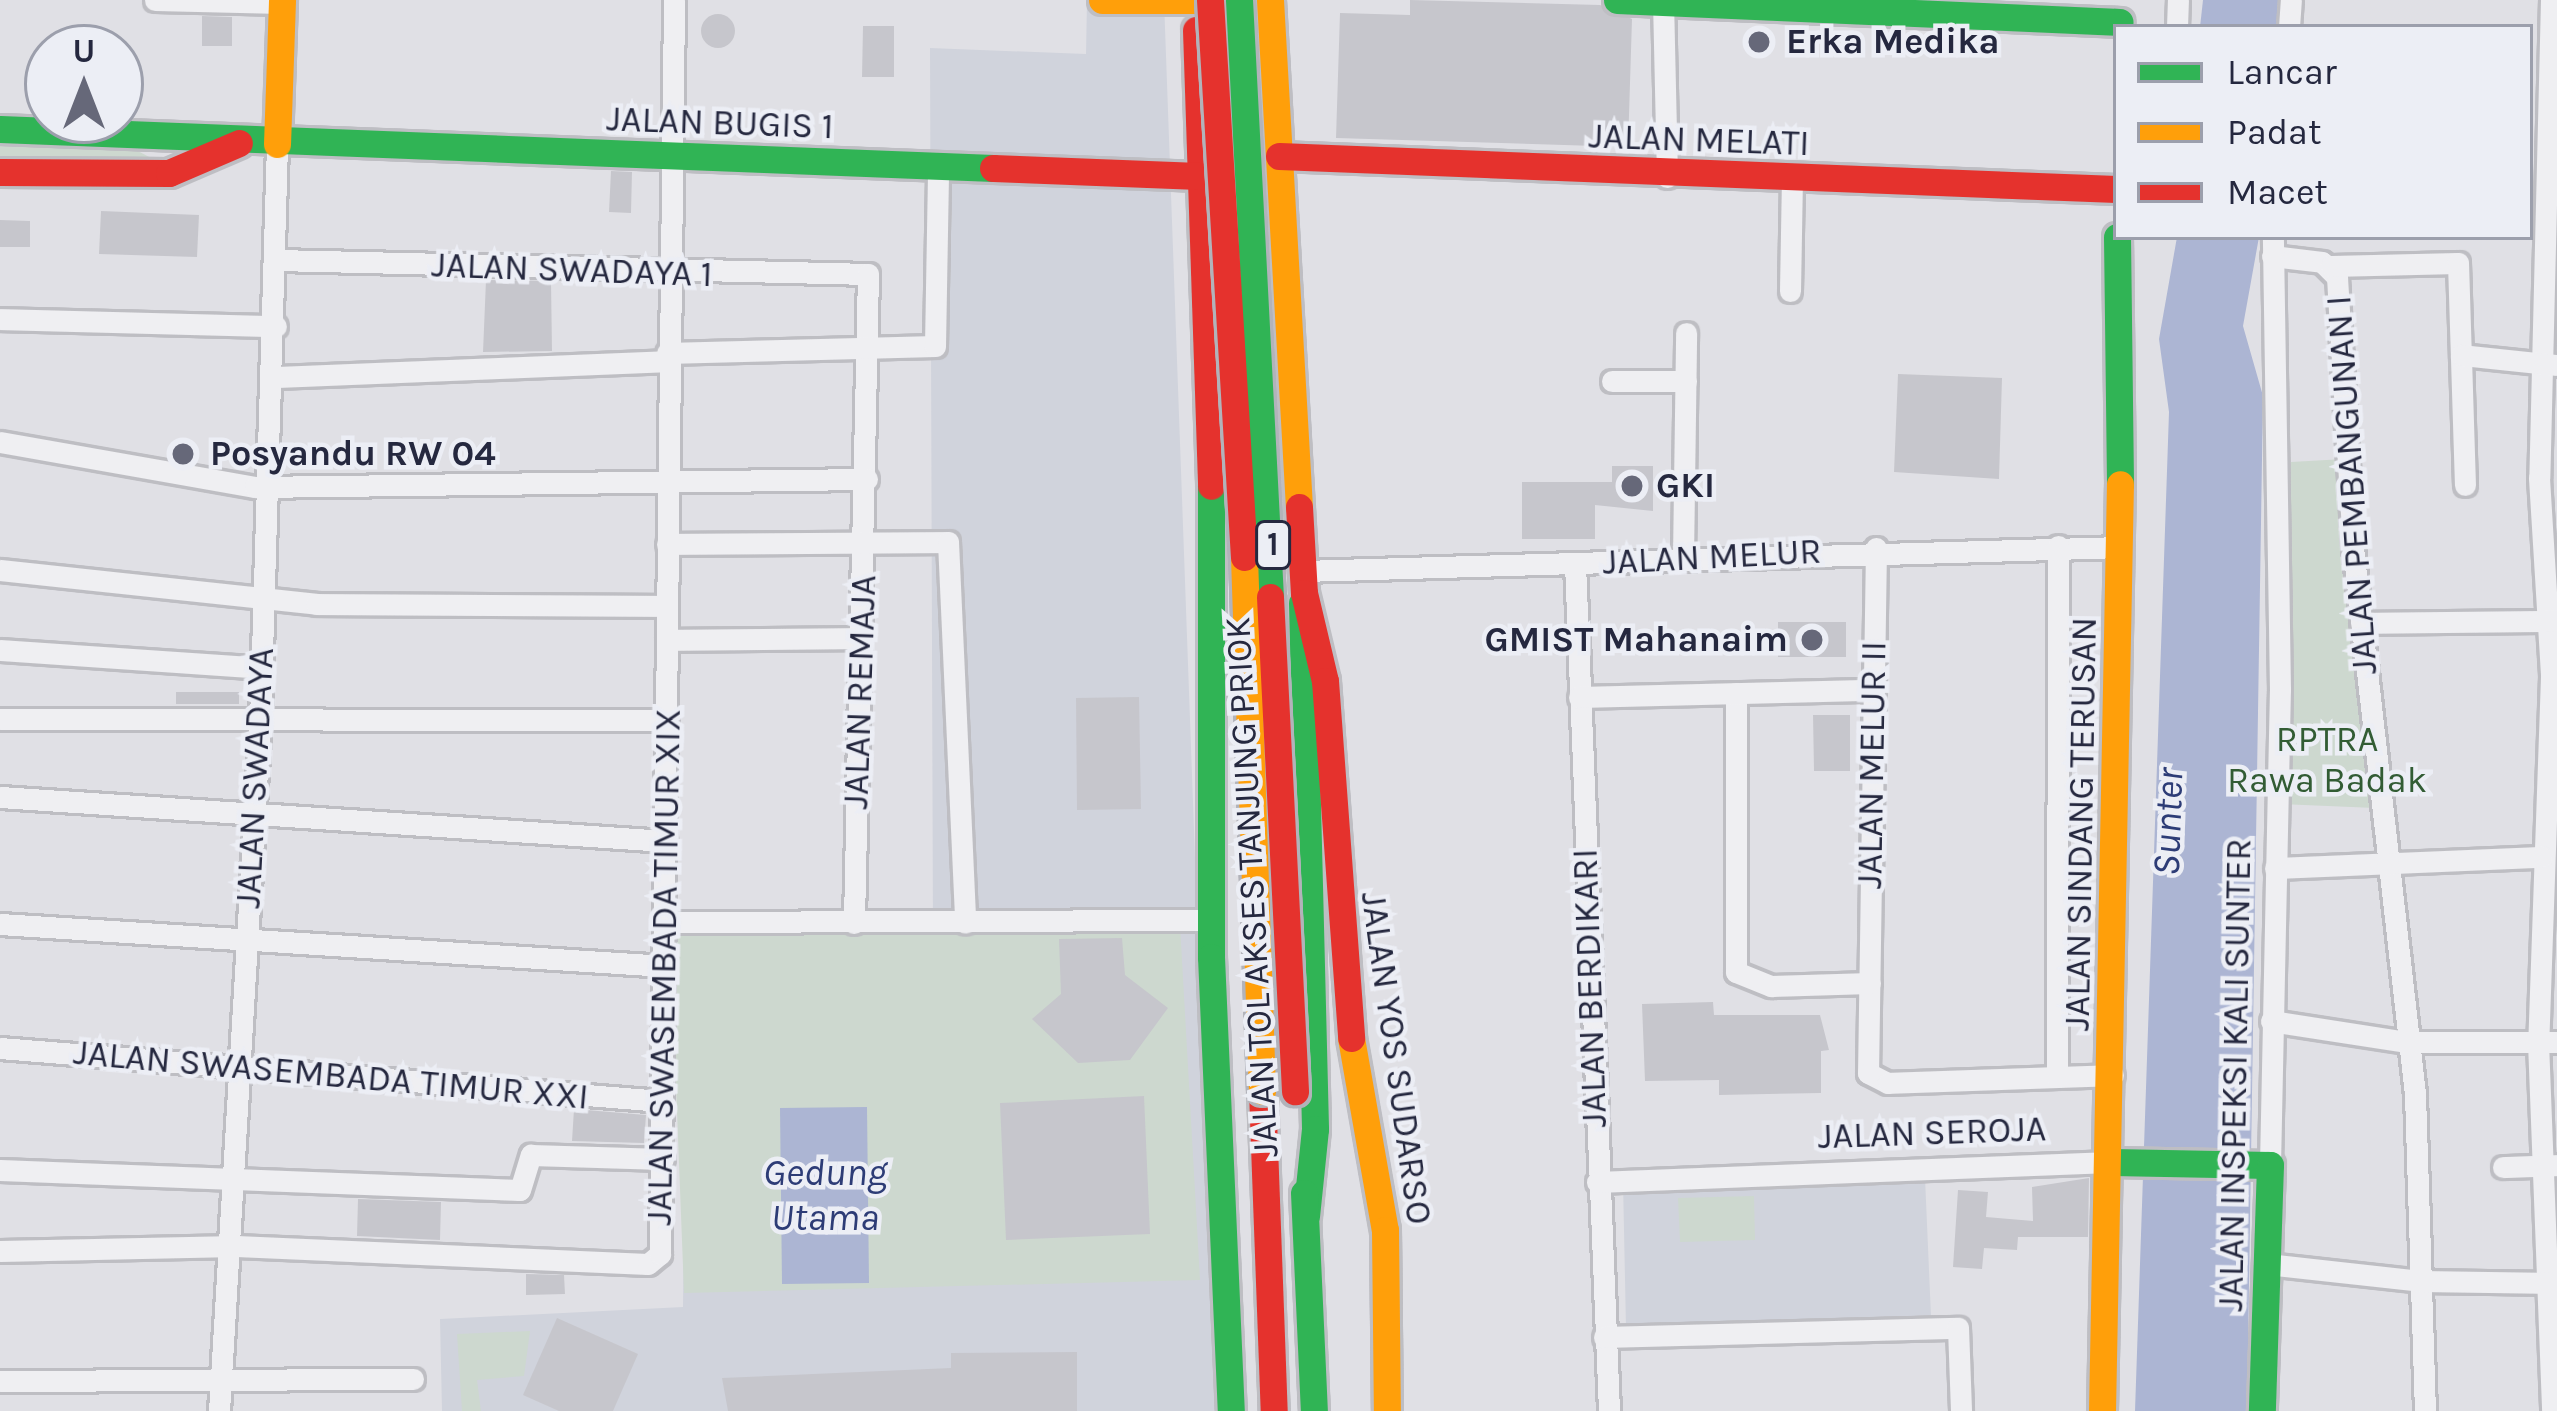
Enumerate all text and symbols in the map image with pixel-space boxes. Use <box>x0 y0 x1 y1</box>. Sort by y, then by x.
place label: Erka Medika <box>1786 20 2000 64</box>
north arrow <box>24 24 144 144</box>
legend <box>2113 24 2533 240</box>
marker: Erka Medika <box>1743 26 1775 58</box>
text: U <box>73 32 95 70</box>
text: Lancar <box>2227 51 2337 93</box>
street label: JALAN BUGIS 1 <box>606 97 834 149</box>
text: Padat <box>2227 111 2321 153</box>
street label: JALAN MELATI <box>1588 115 1810 165</box>
text: Macet <box>2227 171 2328 213</box>
street label: JALAN SWADAYA 1 <box>431 244 713 296</box>
street label: JALAN PEMBANGUNAN I <box>2317 294 2387 676</box>
place label: Posyandu RW 04 <box>210 432 496 476</box>
marker: Posyandu RW 04 <box>167 438 199 470</box>
place label: GKI <box>1656 464 1715 508</box>
marker: GKI <box>1619 473 1645 499</box>
road number: 1 <box>1255 518 1291 572</box>
street label: JALAN MELUR <box>1602 530 1822 584</box>
street label: JALAN REMAJA <box>834 574 886 810</box>
street label: JALAN TOL AKSES TANJUNG PRIOK <box>1216 616 1288 1158</box>
street label: JALAN SINDANG TERUSAN <box>2056 617 2106 1031</box>
place label: GMIST Mahanaim <box>1485 618 1788 662</box>
marker: GMIST Mahanaim <box>1799 627 1825 653</box>
street label: JALAN MELUR II <box>1848 641 1896 889</box>
street label: JALAN SWADAYA <box>227 647 283 909</box>
street label: JALAN SWASEMBADA TIMUR XIX <box>638 708 690 1226</box>
park label: RPTRA Rawa Badak <box>2227 717 2427 802</box>
water label: Sunter <box>2143 767 2193 877</box>
street label: JALAN INSPEKSI KALI SUNTER <box>2209 838 2261 1312</box>
street label: JALAN BERDIKARI <box>1564 848 1616 1128</box>
street label: JALAN YOS SUDARSO <box>1351 889 1441 1227</box>
street label: JALAN SWASEMBADA TIMUR XXI <box>72 1031 590 1119</box>
street label: JALAN SEROJA <box>1817 1107 2047 1159</box>
water label: Gedung Utama <box>763 1150 887 1241</box>

